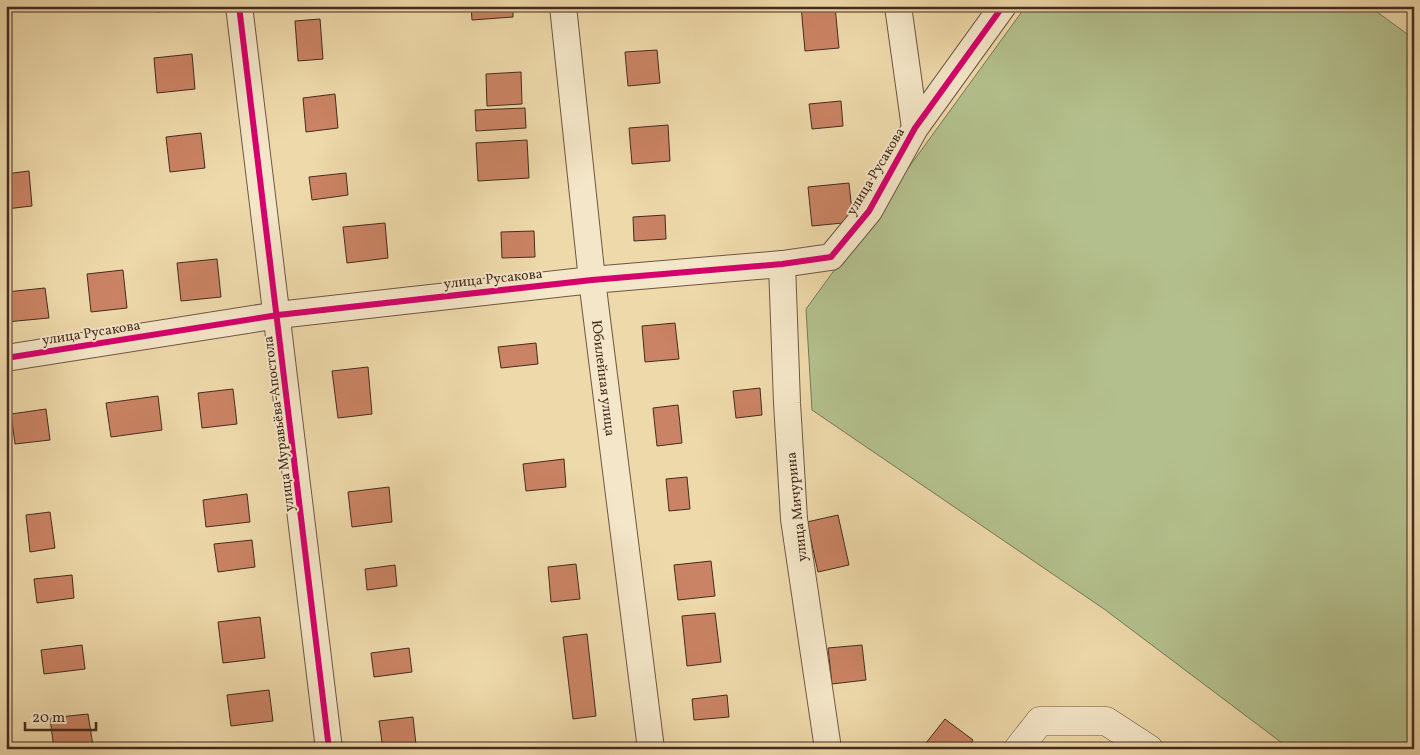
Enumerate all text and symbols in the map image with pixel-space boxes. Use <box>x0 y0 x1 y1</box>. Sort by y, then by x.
street label: улица Русакова <box>843 124 910 219</box>
street label: улица Русакова <box>443 265 544 294</box>
street label: улица Русакова <box>41 316 142 351</box>
street label: Юбилейная улица <box>586 319 619 437</box>
street label: улица Муравьёва-Апостола <box>259 335 300 513</box>
street label: улица Мичурина <box>782 451 813 563</box>
scale bar <box>25 700 96 732</box>
text: 20 m <box>32 708 65 729</box>

